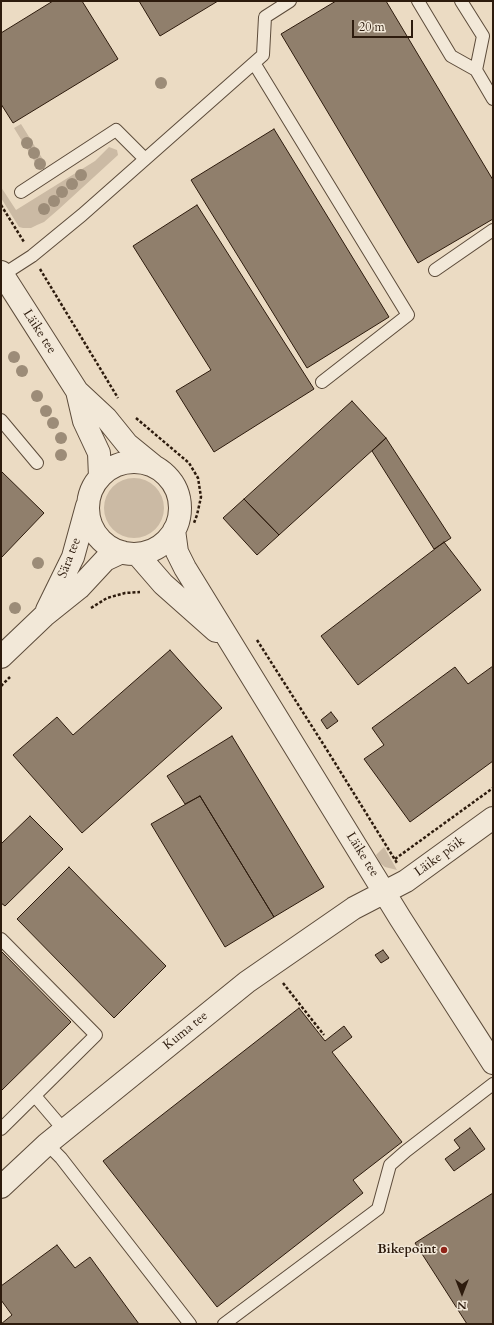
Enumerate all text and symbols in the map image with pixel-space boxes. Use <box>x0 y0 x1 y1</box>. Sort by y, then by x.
scale bar <box>354 12 415 38</box>
text: 20 m <box>359 19 385 35</box>
street label: Läike tee <box>19 307 59 357</box>
street label: Sära tee <box>55 536 85 580</box>
street label: Läike tee <box>342 830 382 880</box>
street label: Läike põik <box>412 834 468 880</box>
street label: Kuma tee <box>161 1008 211 1054</box>
place label: Bikepoint <box>377 1242 436 1258</box>
marker: Bikepoint <box>439 1245 449 1255</box>
north arrow <box>442 1273 482 1313</box>
text: N <box>457 1298 467 1313</box>

